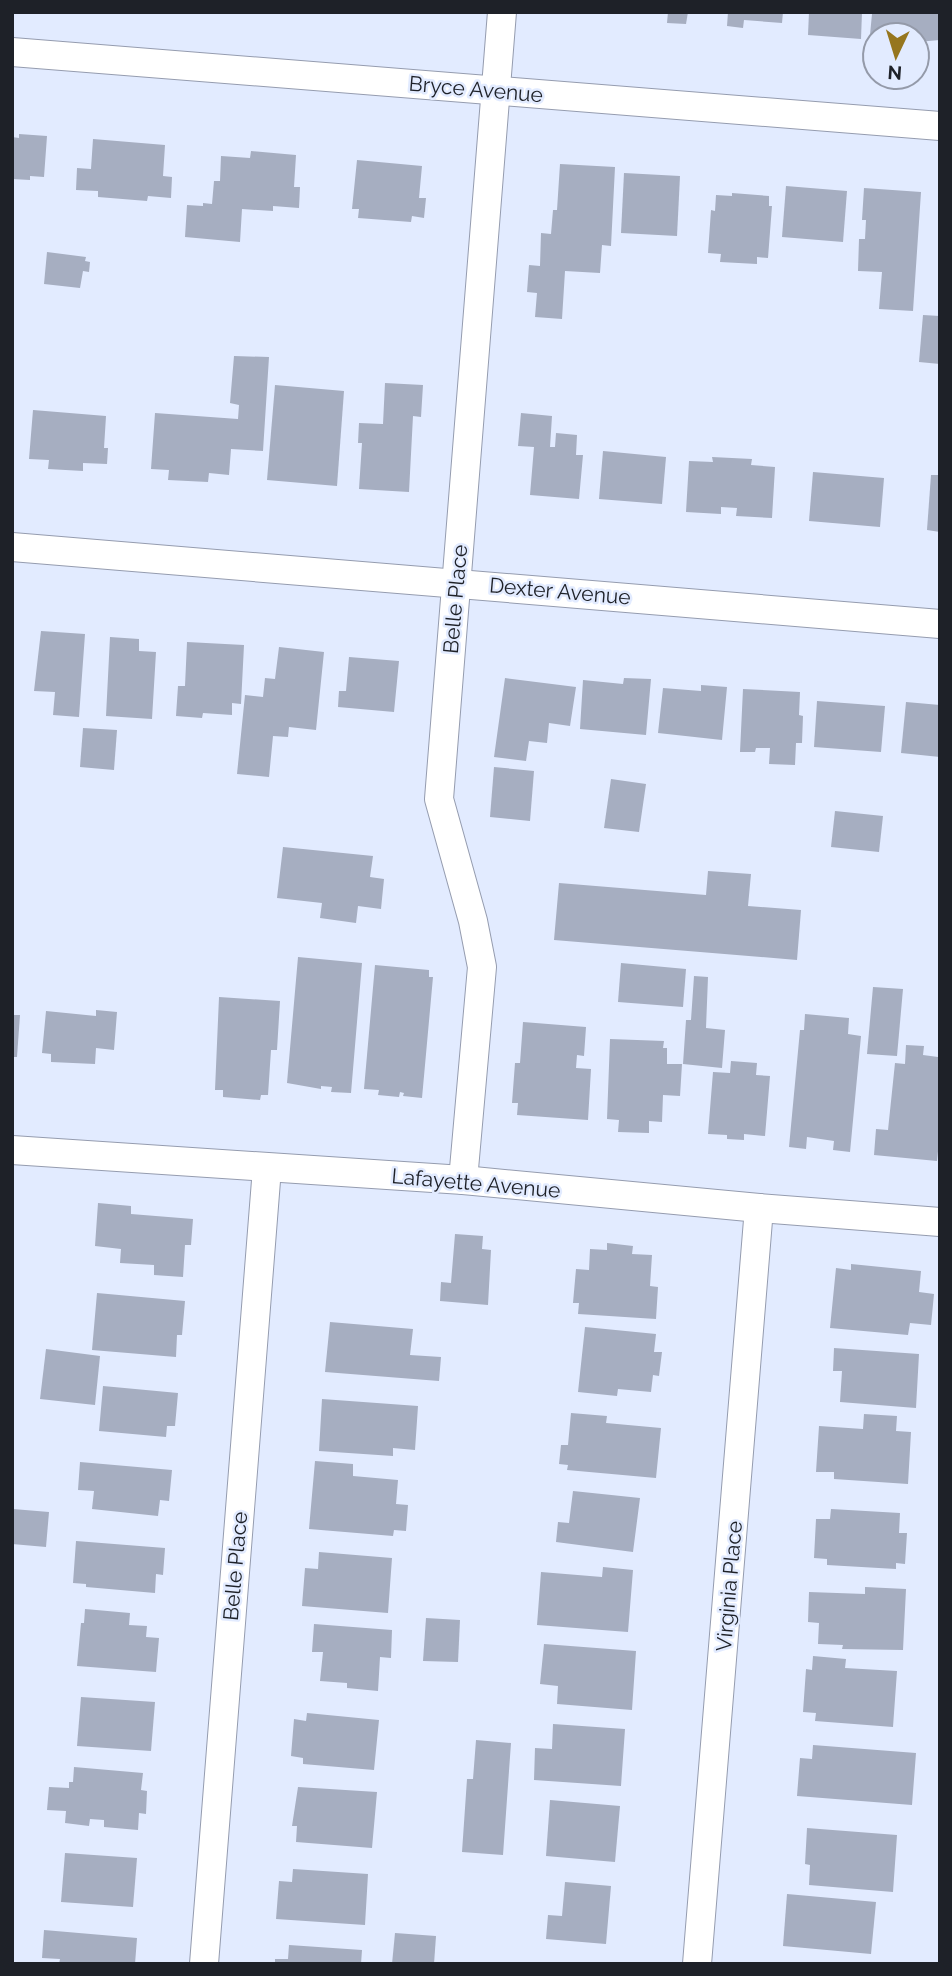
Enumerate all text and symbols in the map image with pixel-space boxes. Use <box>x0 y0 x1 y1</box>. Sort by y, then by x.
north arrow <box>861 21 931 91</box>
text: N <box>887 61 903 84</box>
street label: Bryce Avenue <box>408 71 544 107</box>
street label: Belle Place <box>438 543 472 655</box>
street label: Dexter Avenue <box>488 572 632 610</box>
street label: Lafayette Avenue <box>391 1163 561 1203</box>
street label: Belle Place <box>218 1510 252 1622</box>
street label: Virginia Place <box>711 1520 747 1652</box>

